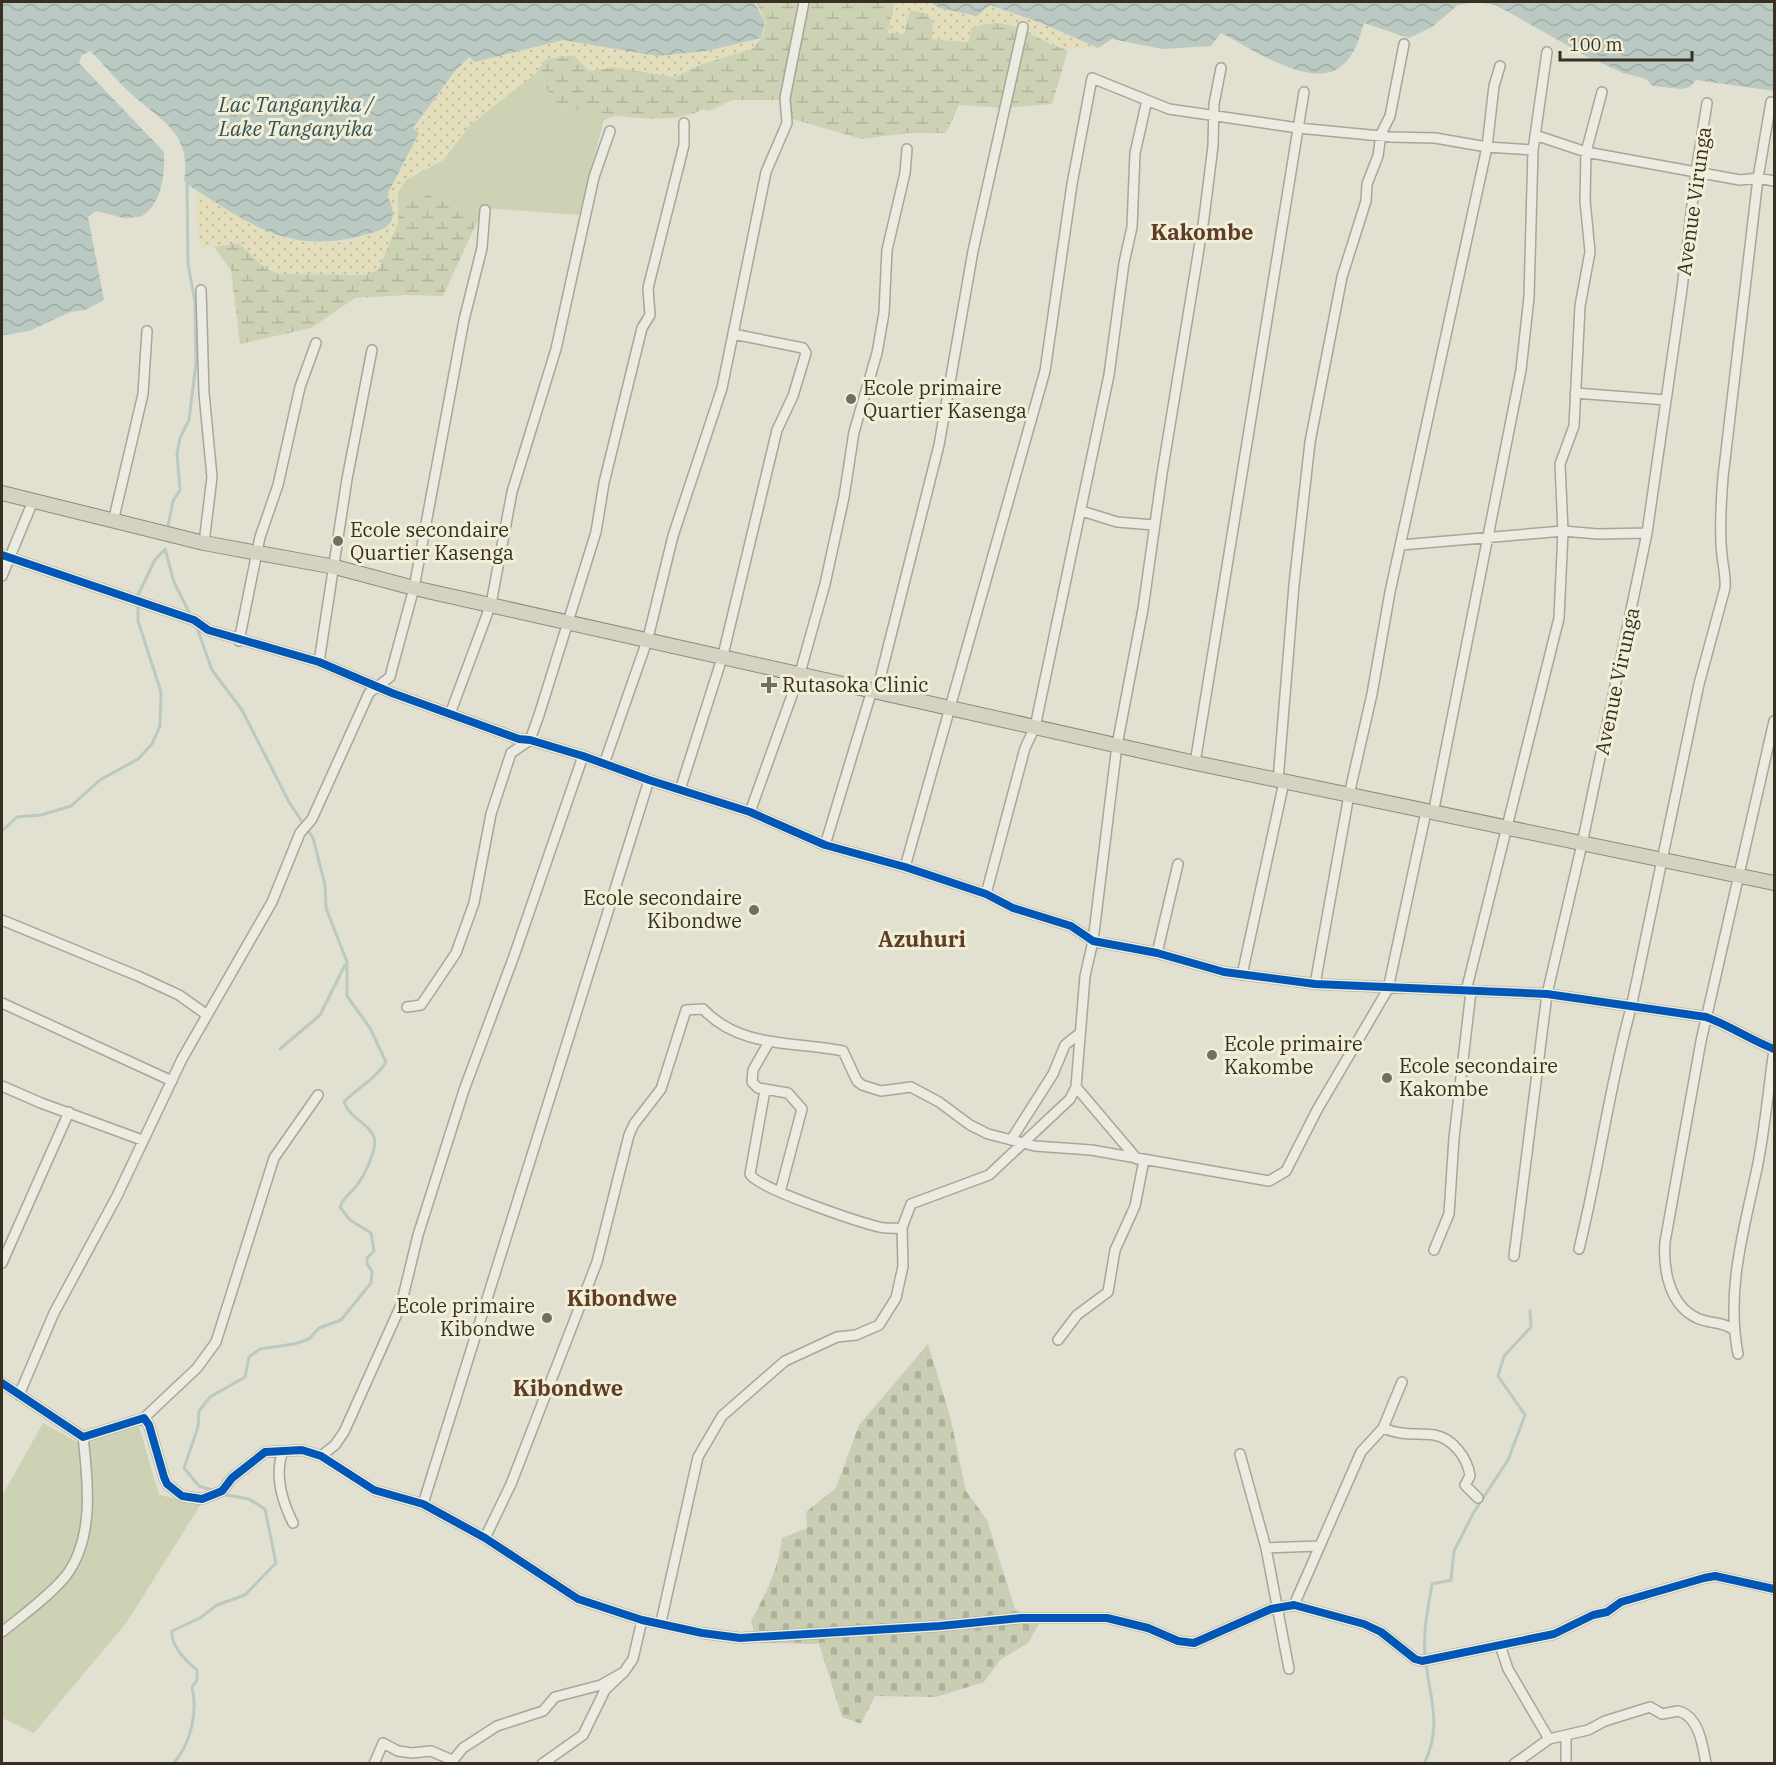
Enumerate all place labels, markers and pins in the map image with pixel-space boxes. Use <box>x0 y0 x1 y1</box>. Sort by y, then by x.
place label: Ecole primaire Quartier Kasenga <box>863 374 1027 424</box>
marker: Ecole primaire Quartier Kasenga <box>844 392 858 406</box>
place label: Ecole secondaire Quartier Kasenga <box>350 516 514 566</box>
marker: Ecole secondaire Quartier Kasenga <box>331 534 345 548</box>
place label: Rutasoka Clinic <box>782 671 929 698</box>
marker: Rutasoka Clinic <box>760 676 778 694</box>
place label: Ecole secondaire Kibondwe <box>583 884 742 934</box>
marker: Ecole secondaire Kibondwe <box>747 903 761 917</box>
place label: Ecole primaire Kakombe <box>1224 1030 1363 1080</box>
marker: Ecole primaire Kakombe <box>1205 1048 1219 1062</box>
place label: Ecole secondaire Kakombe <box>1399 1052 1558 1102</box>
marker: Ecole secondaire Kakombe <box>1380 1071 1394 1085</box>
place label: Ecole primaire Kibondwe <box>396 1292 535 1342</box>
marker: Ecole primaire Kibondwe <box>540 1311 554 1325</box>

